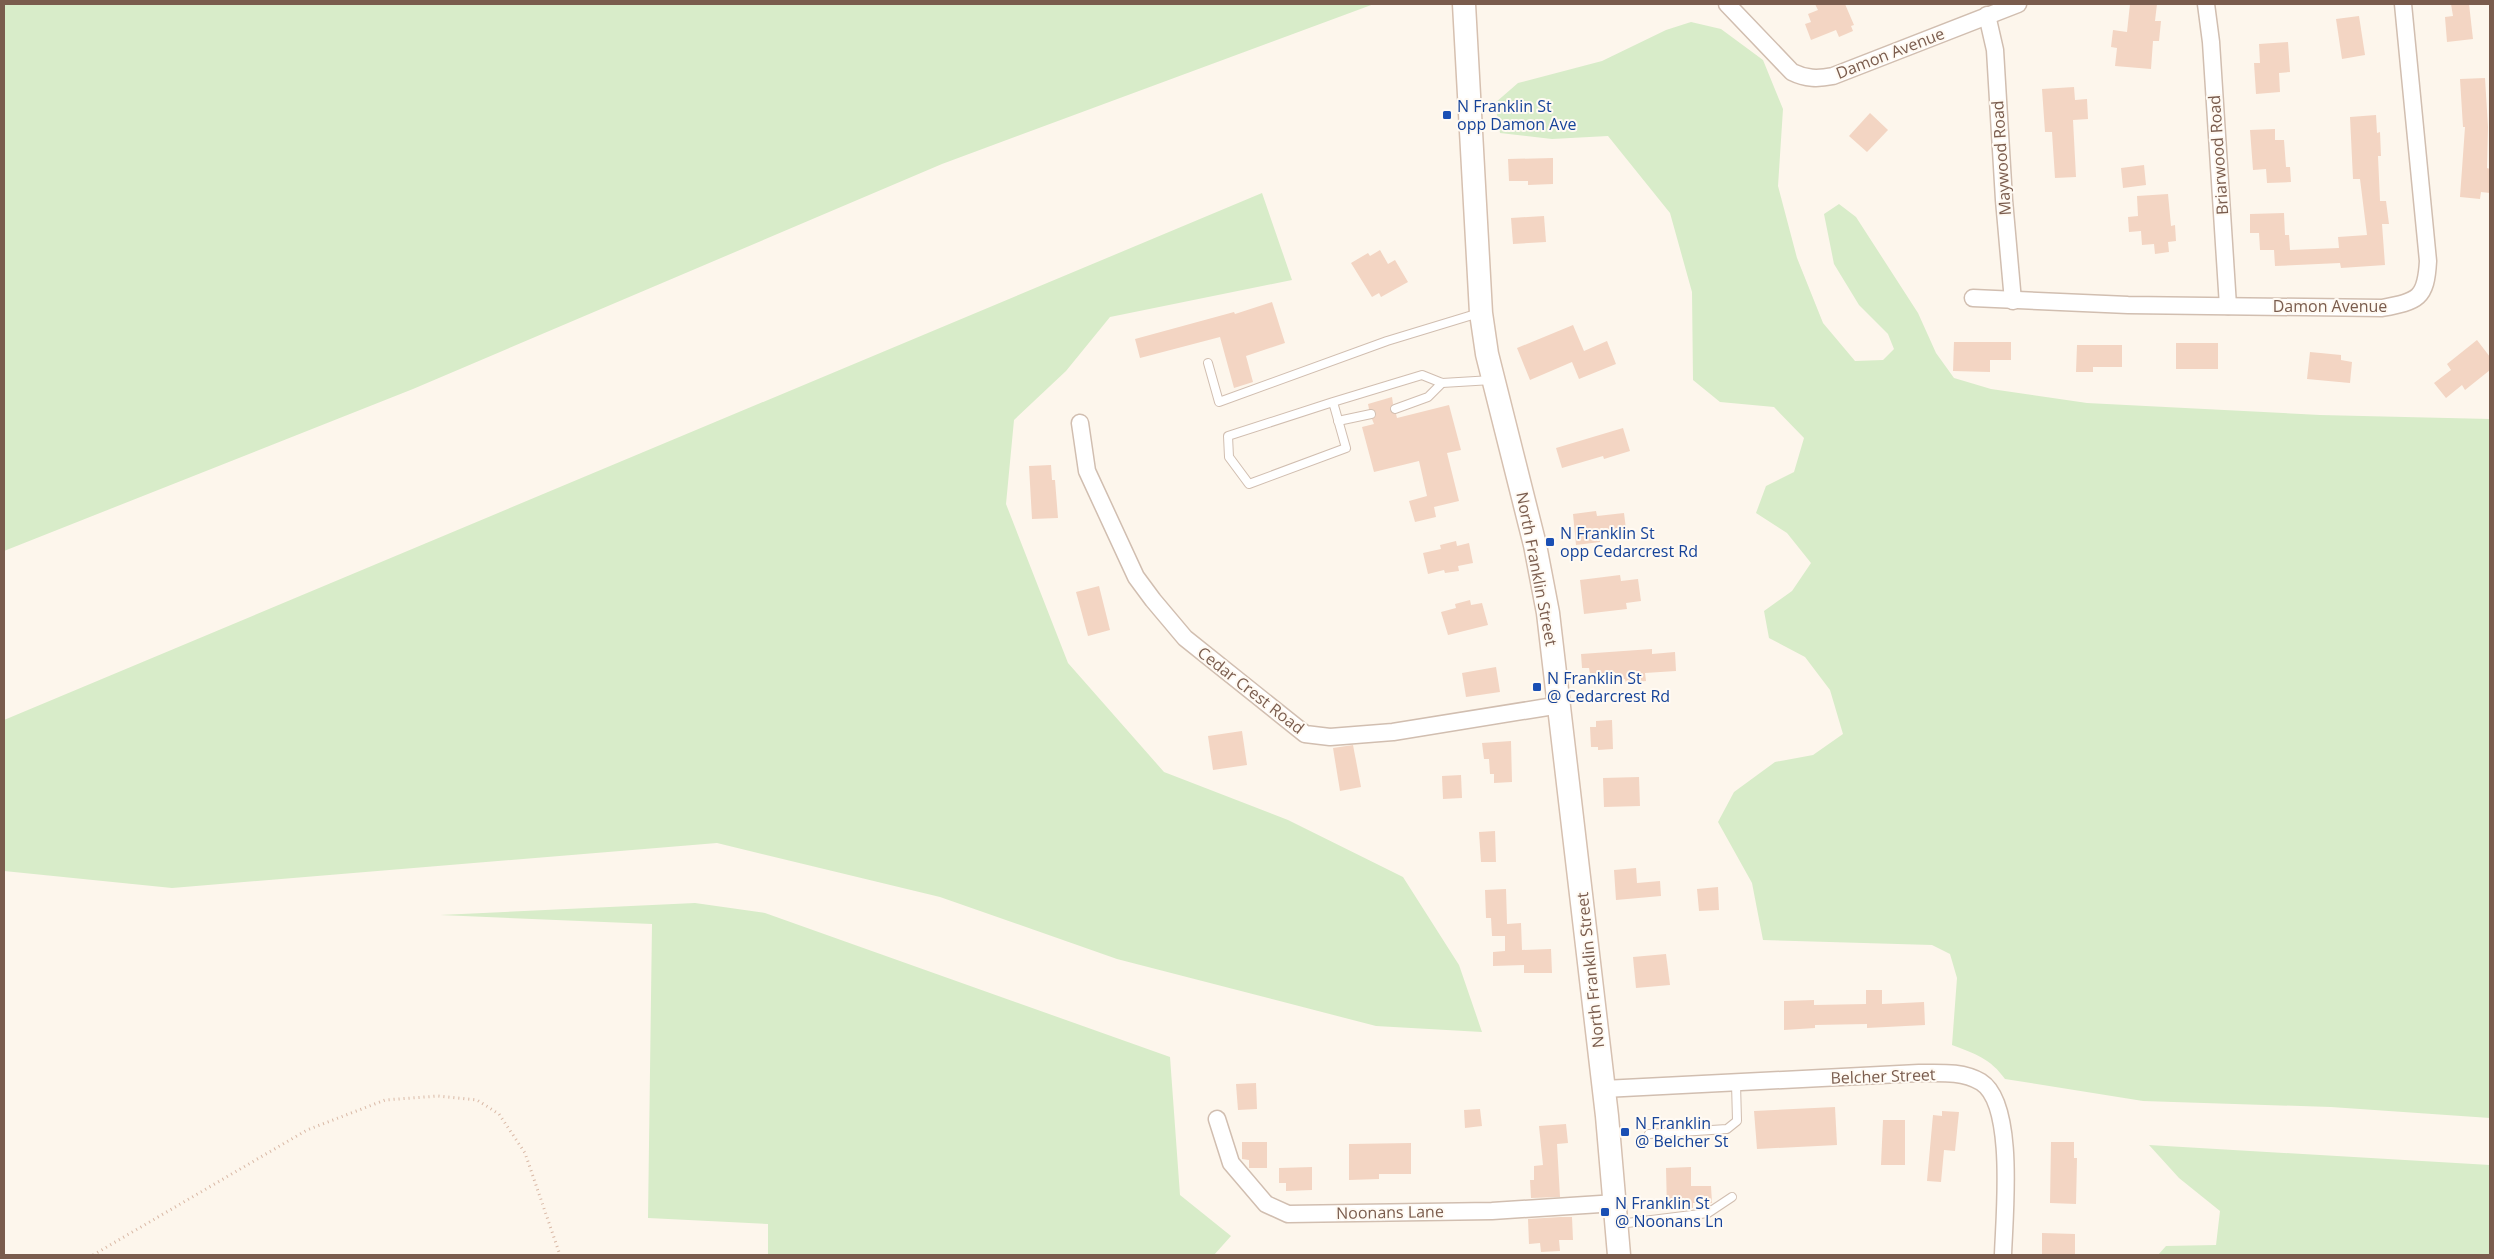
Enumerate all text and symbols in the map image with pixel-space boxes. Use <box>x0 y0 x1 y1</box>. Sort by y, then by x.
street label: Damon Avenue <box>1833 22 1947 84</box>
street label: Briarwood Road <box>2203 94 2233 216</box>
place label: N Franklin St opp Damon Ave <box>1457 95 1576 135</box>
street label: Maywood Road <box>1986 100 2016 216</box>
marker: N Franklin St opp Damon Ave <box>1441 109 1453 121</box>
street label: Damon Avenue <box>2273 295 2387 317</box>
street label: North Franklin Street <box>1511 490 1563 648</box>
place label: N Franklin St opp Cedarcrest Rd <box>1560 522 1698 562</box>
marker: N Franklin St opp Cedarcrest Rd <box>1544 536 1556 548</box>
street label: Cedar Crest Road <box>1193 641 1309 739</box>
place label: N Franklin St @ Cedarcrest Rd <box>1547 667 1670 707</box>
marker: N Franklin St @ Cedarcrest Rd <box>1531 681 1543 693</box>
street label: North Franklin Street <box>1571 891 1609 1049</box>
street label: Belcher Street <box>1830 1063 1936 1089</box>
place label: N Franklin @ Belcher St <box>1635 1112 1729 1152</box>
marker: N Franklin @ Belcher St <box>1619 1126 1631 1138</box>
place label: N Franklin St @ Noonans Ln <box>1615 1192 1723 1232</box>
street label: Noonans Lane <box>1336 1200 1444 1224</box>
marker: N Franklin St @ Noonans Ln <box>1599 1206 1611 1218</box>

